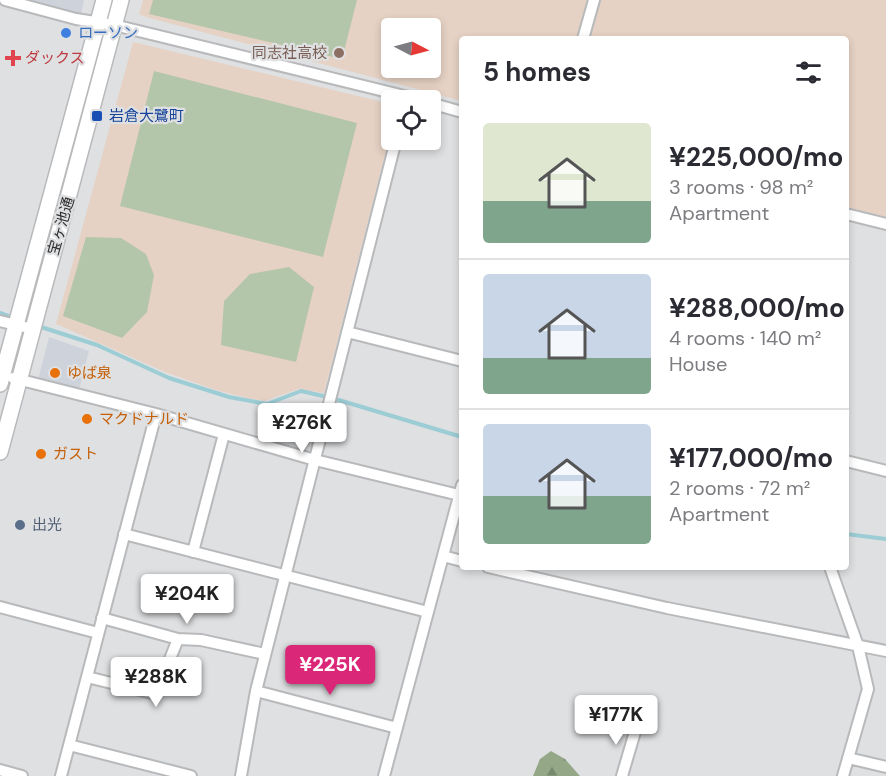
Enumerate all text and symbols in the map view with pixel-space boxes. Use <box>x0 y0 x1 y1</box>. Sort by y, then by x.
north arrow <box>381 18 441 78</box>
map controls <box>381 18 441 150</box>
place label: ローソン <box>78 23 138 43</box>
marker: ローソン <box>59 26 73 40</box>
place label: 同志社高校 <box>252 43 327 63</box>
marker: 同志社高校 <box>332 46 346 60</box>
place label: ダックス <box>25 48 85 68</box>
marker: ダックス <box>6 51 20 65</box>
text: 5 homes <box>483 55 591 89</box>
icon: filters <box>792 56 825 89</box>
button: locate <box>381 90 441 150</box>
place label: 岩倉大鷺町 <box>109 106 184 126</box>
marker: 岩倉大鷺町 <box>90 109 104 123</box>
text: ¥225,000/mo <box>669 140 843 174</box>
icon: home <box>531 147 603 219</box>
text: 3 rooms · 98 m² <box>669 174 813 200</box>
street label: 宝ヶ池通 <box>43 194 79 258</box>
text: Apartment <box>669 200 769 226</box>
text: ¥288,000/mo <box>669 291 845 325</box>
icon: home <box>531 298 603 370</box>
text: 4 rooms · 140 m² <box>669 325 821 351</box>
text: House <box>669 351 727 377</box>
place label: ゆば泉 <box>67 363 112 383</box>
marker: ゆば泉 <box>48 366 62 380</box>
pin: ¥276K <box>260 403 344 454</box>
place label: マクドナルド <box>99 409 189 429</box>
text: ¥276K <box>272 409 332 435</box>
marker: マクドナルド <box>80 412 94 426</box>
text: ¥177,000/mo <box>669 441 833 475</box>
place label: ガスト <box>53 444 98 464</box>
marker: ガスト <box>34 447 48 461</box>
icon: home <box>531 448 603 520</box>
text: 2 rooms · 72 m² <box>669 475 810 501</box>
text: Apartment <box>669 501 769 527</box>
place label: 出光 <box>32 515 62 535</box>
marker: 出光 <box>13 518 27 532</box>
pin: ¥204K <box>145 574 229 625</box>
text: ¥204K <box>155 580 219 606</box>
pin: ¥225K <box>288 645 372 696</box>
text: ¥225K <box>299 651 361 677</box>
pin: ¥288K <box>114 657 198 708</box>
text: ¥288K <box>125 663 187 689</box>
pin: ¥177K <box>574 695 658 746</box>
text: ¥177K <box>589 701 643 727</box>

